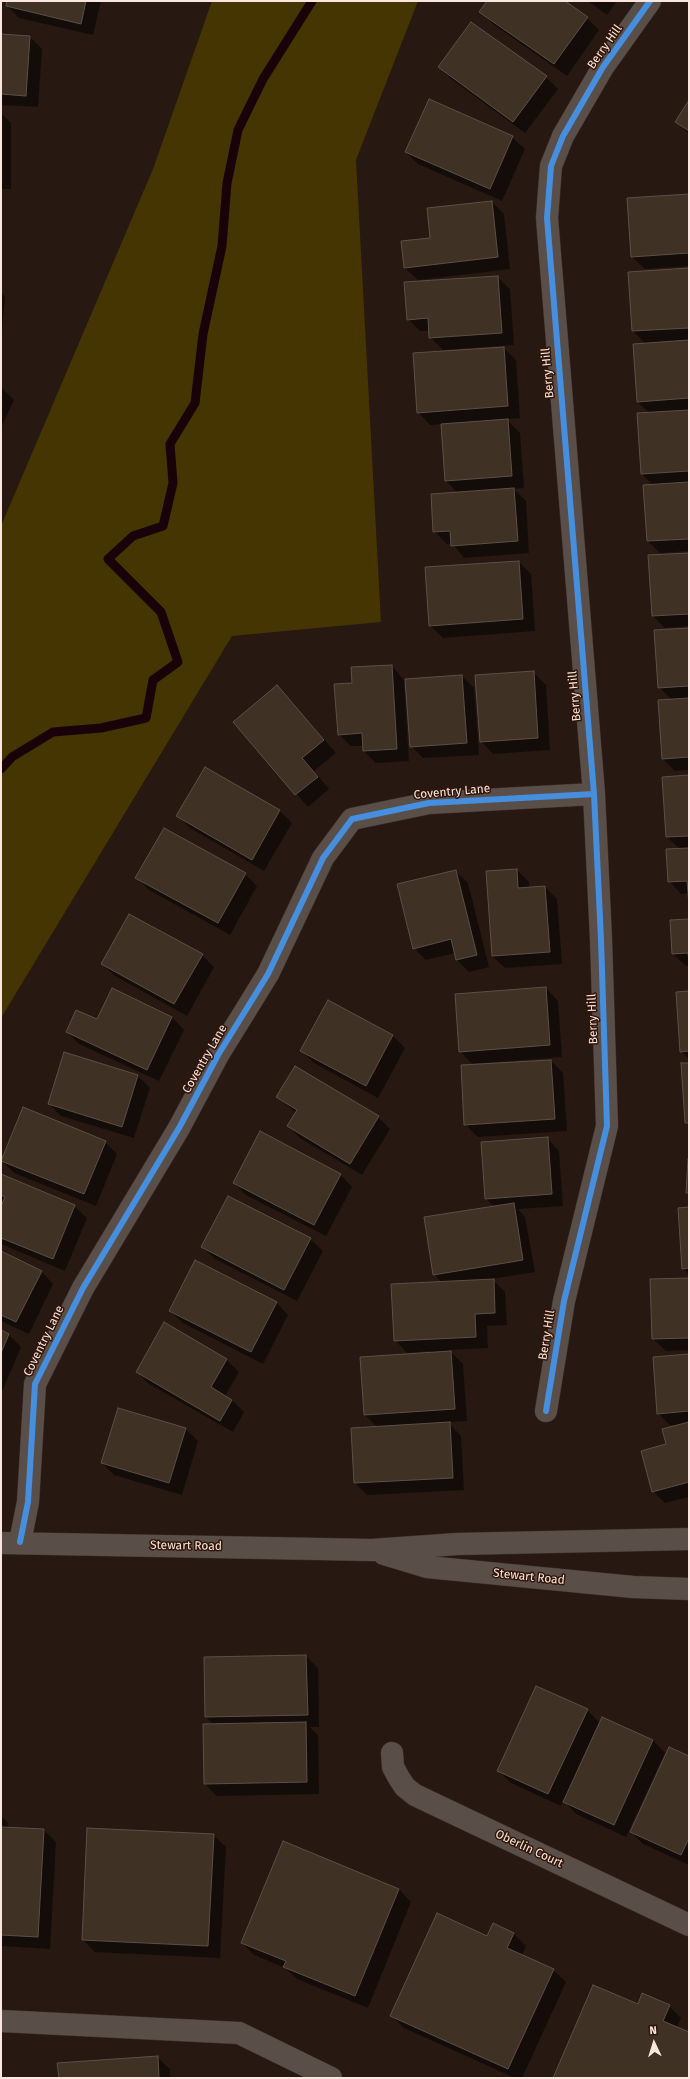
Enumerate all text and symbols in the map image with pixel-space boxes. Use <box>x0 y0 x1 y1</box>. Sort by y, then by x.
street label: Berry Hill <box>585 22 625 72</box>
street label: Berry Hill <box>539 347 557 399</box>
street label: Berry Hill <box>566 670 584 722</box>
street label: Coventry Lane <box>413 781 491 803</box>
street label: Berry Hill <box>585 993 601 1045</box>
street label: Coventry Lane <box>180 1022 230 1096</box>
street label: Coventry Lane <box>21 1303 67 1379</box>
street label: Berry Hill <box>536 1309 558 1361</box>
street label: Stewart Road <box>150 1538 222 1554</box>
street label: Stewart Road <box>492 1566 566 1588</box>
street label: Oberlin Court <box>493 1827 565 1871</box>
north arrow <box>634 2023 674 2063</box>
text: N <box>649 2024 657 2037</box>

